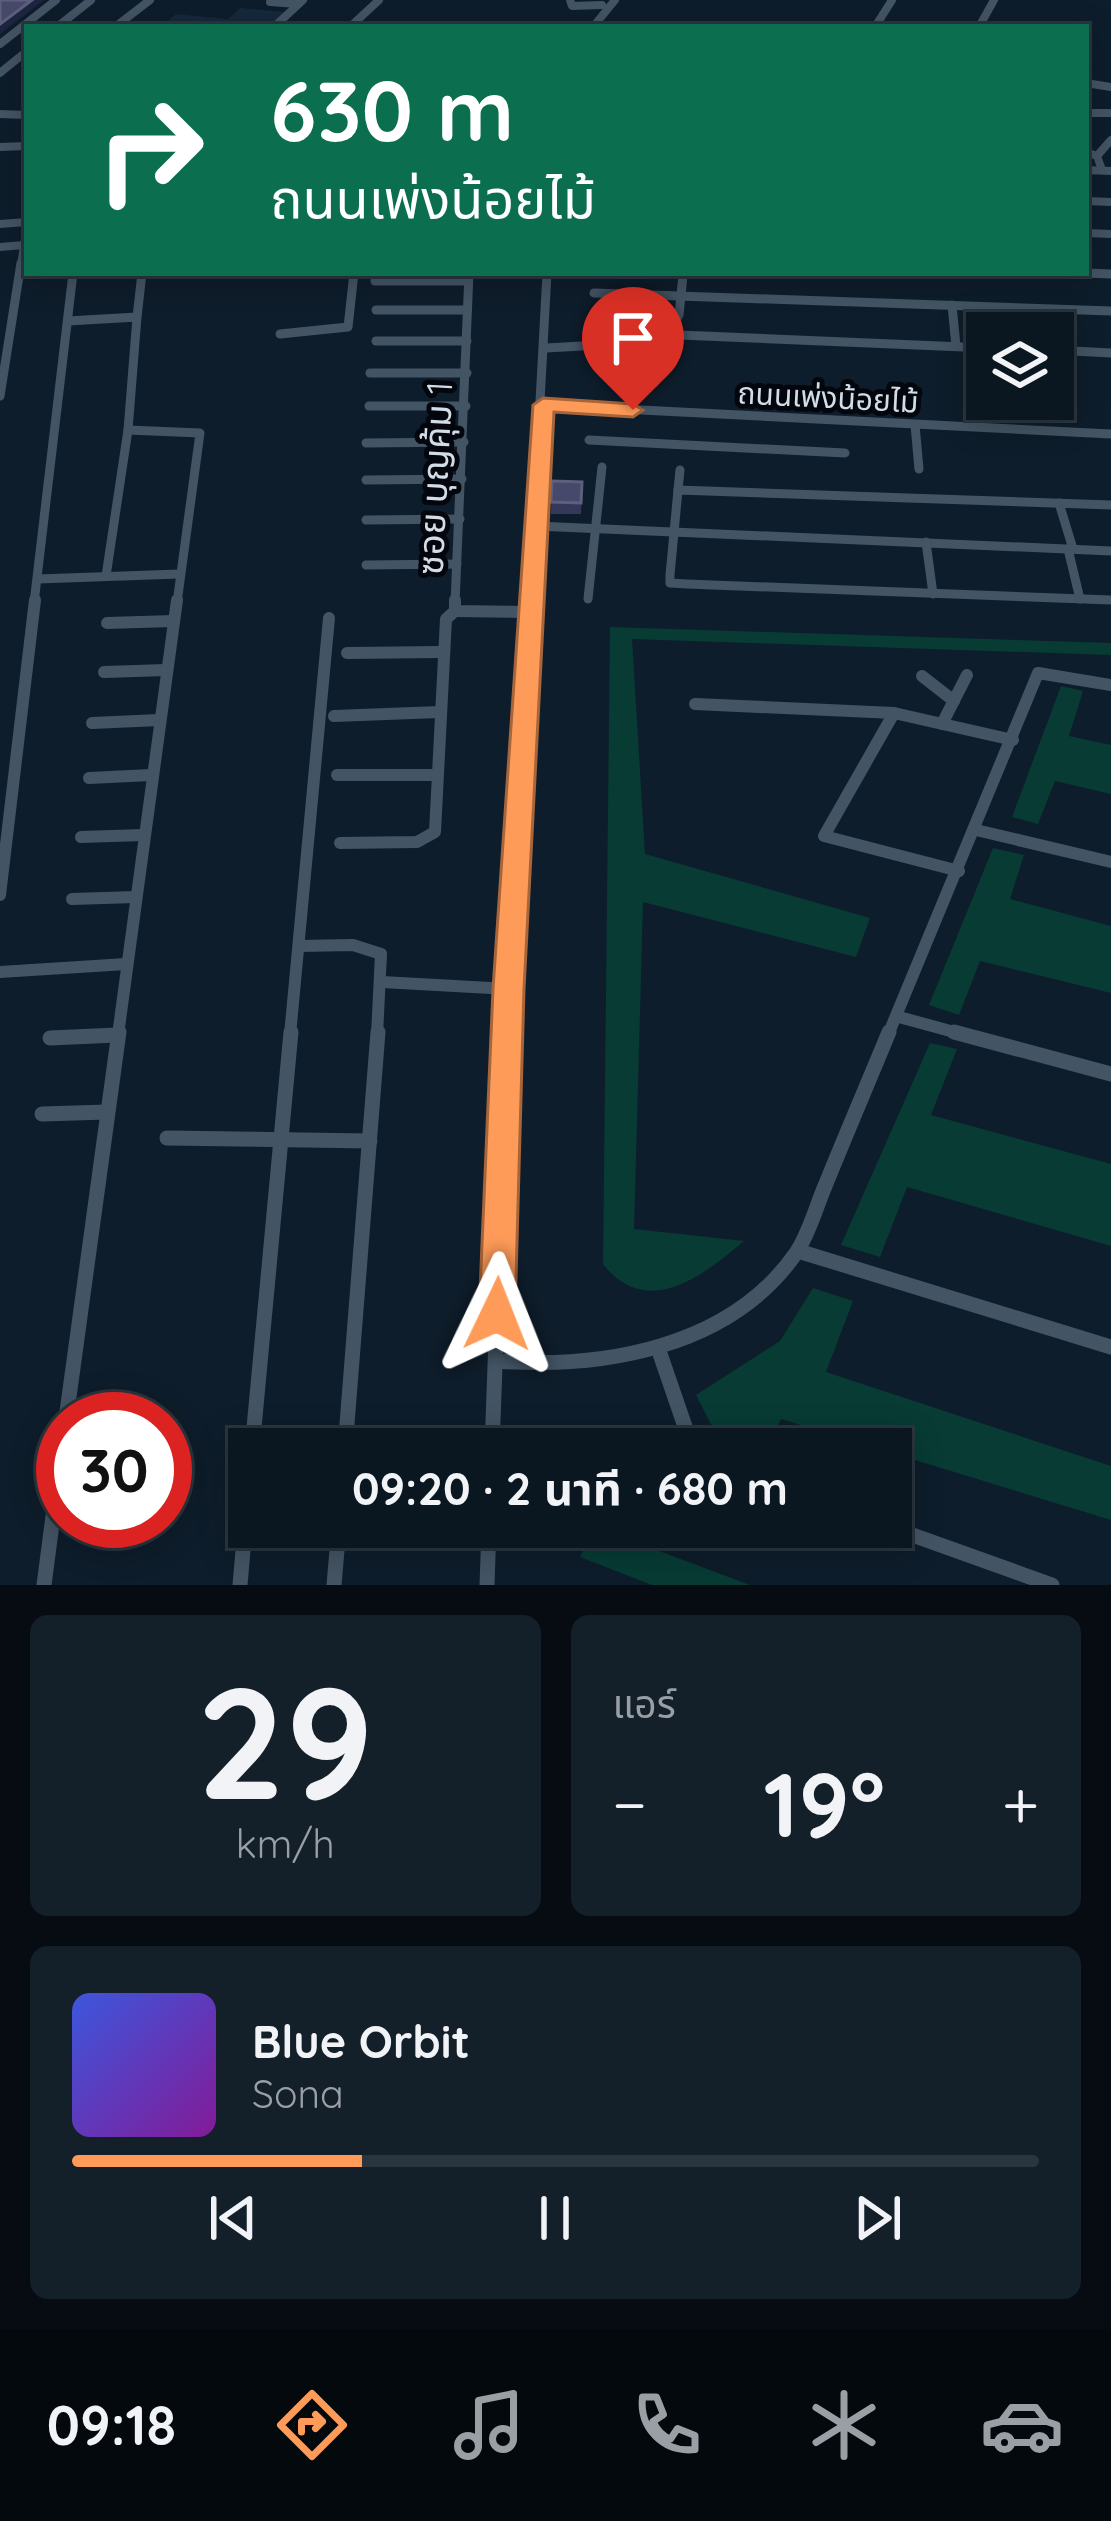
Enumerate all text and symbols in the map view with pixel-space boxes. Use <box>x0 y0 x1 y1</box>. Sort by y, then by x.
text: 630 m <box>270 57 514 162</box>
icon: right <box>72 72 228 228</box>
text: ถนนเพ่งน้อยไม้ <box>270 164 596 232</box>
pin <box>582 287 684 410</box>
icon: arrive <box>600 305 666 371</box>
map controls <box>966 312 1074 420</box>
button: layers <box>966 312 1074 420</box>
street label: ถนนเพ่งน้อยไม้ <box>737 373 919 421</box>
street label: ซอย บุญคุ้ม 1 <box>406 380 462 576</box>
position arrow <box>434 1251 560 1377</box>
speed limit sign: 30 <box>36 1392 192 1548</box>
text: 09:20 · 2 นาที · 680 m <box>352 1460 788 1516</box>
text: 29 <box>197 1643 374 1838</box>
text: แอร์ <box>613 1679 676 1728</box>
text: 19° <box>764 1747 885 1860</box>
text: − <box>613 1762 647 1845</box>
text: + <box>1002 1762 1039 1845</box>
text: km/h <box>236 1819 335 1868</box>
text: Blue Orbit <box>252 2013 470 2069</box>
text: Sona <box>252 2069 344 2118</box>
icon: previous <box>200 2185 266 2251</box>
icon: pause <box>522 2185 588 2251</box>
icon: next <box>845 2185 911 2251</box>
icon: directions <box>270 2383 354 2467</box>
icon: music <box>447 2383 531 2467</box>
icon: phone <box>625 2383 709 2467</box>
icon: climate <box>802 2383 886 2467</box>
icon: car <box>980 2383 1064 2467</box>
text: 09:18 <box>47 2391 176 2459</box>

